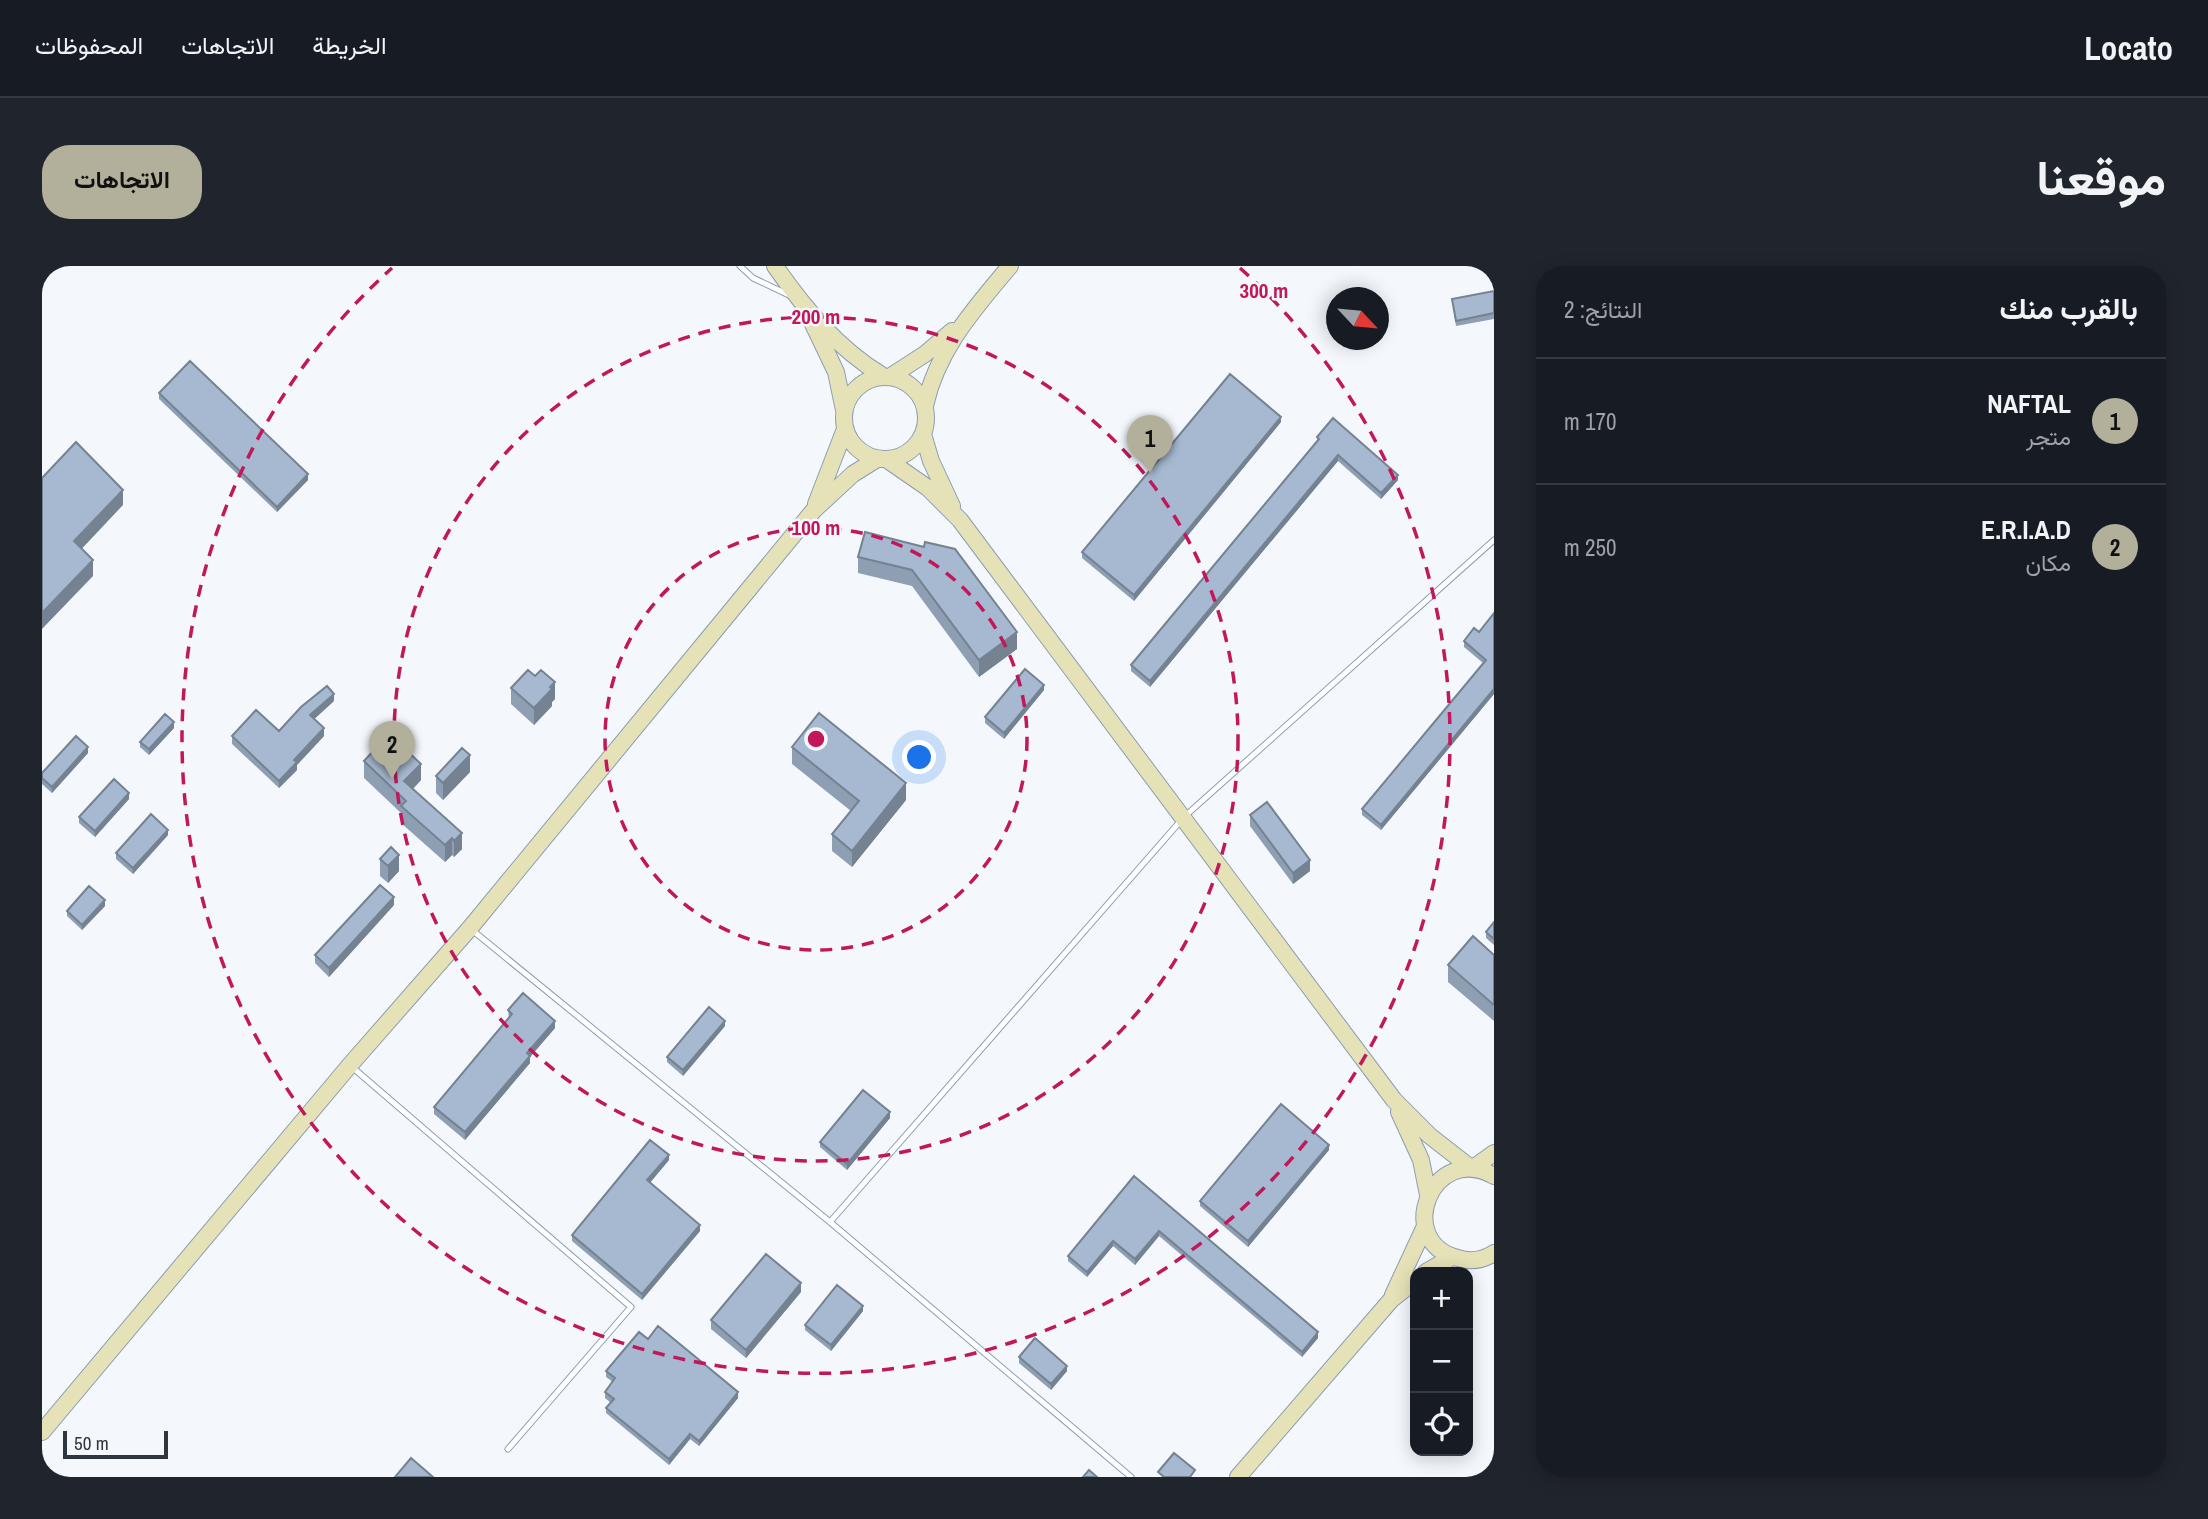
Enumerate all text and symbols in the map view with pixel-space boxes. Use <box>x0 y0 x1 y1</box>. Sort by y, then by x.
text: Locato <box>2084 26 2173 70</box>
text: المحفوظات <box>35 29 143 61</box>
text: الاتجاهات <box>181 29 274 61</box>
text: الخريطة <box>312 29 387 61</box>
text: موقعنا <box>2036 144 2166 210</box>
button: الاتجاهات <box>42 145 202 219</box>
text: 300 m <box>1240 276 1288 305</box>
north arrow <box>1326 287 1389 350</box>
text: بالقرب منك <box>1999 288 2138 328</box>
text: النتائج: 2 <box>1564 294 1642 325</box>
text: 200 m <box>792 302 840 331</box>
text: NAFTAL <box>1987 386 2071 421</box>
text: 170 m <box>1564 406 1616 437</box>
text: 1 <box>2110 406 2120 437</box>
pin: 1 <box>1127 415 1173 473</box>
text: متجر <box>2026 421 2071 452</box>
text: E.R.I.A.D <box>1981 512 2071 547</box>
text: 100 m <box>792 513 840 542</box>
text: 250 m <box>1564 532 1616 563</box>
text: 2 <box>2110 532 2120 563</box>
text: مكان <box>2025 547 2071 578</box>
pin: 2 <box>369 721 415 779</box>
centre of rings <box>804 727 828 751</box>
your location <box>902 740 936 774</box>
map controls <box>1410 1267 1473 1456</box>
button: + <box>1410 1267 1473 1330</box>
button: − <box>1410 1330 1473 1393</box>
button: locate <box>1410 1393 1473 1456</box>
scale bar <box>63 1428 168 1460</box>
text: 50 m <box>74 1430 109 1456</box>

